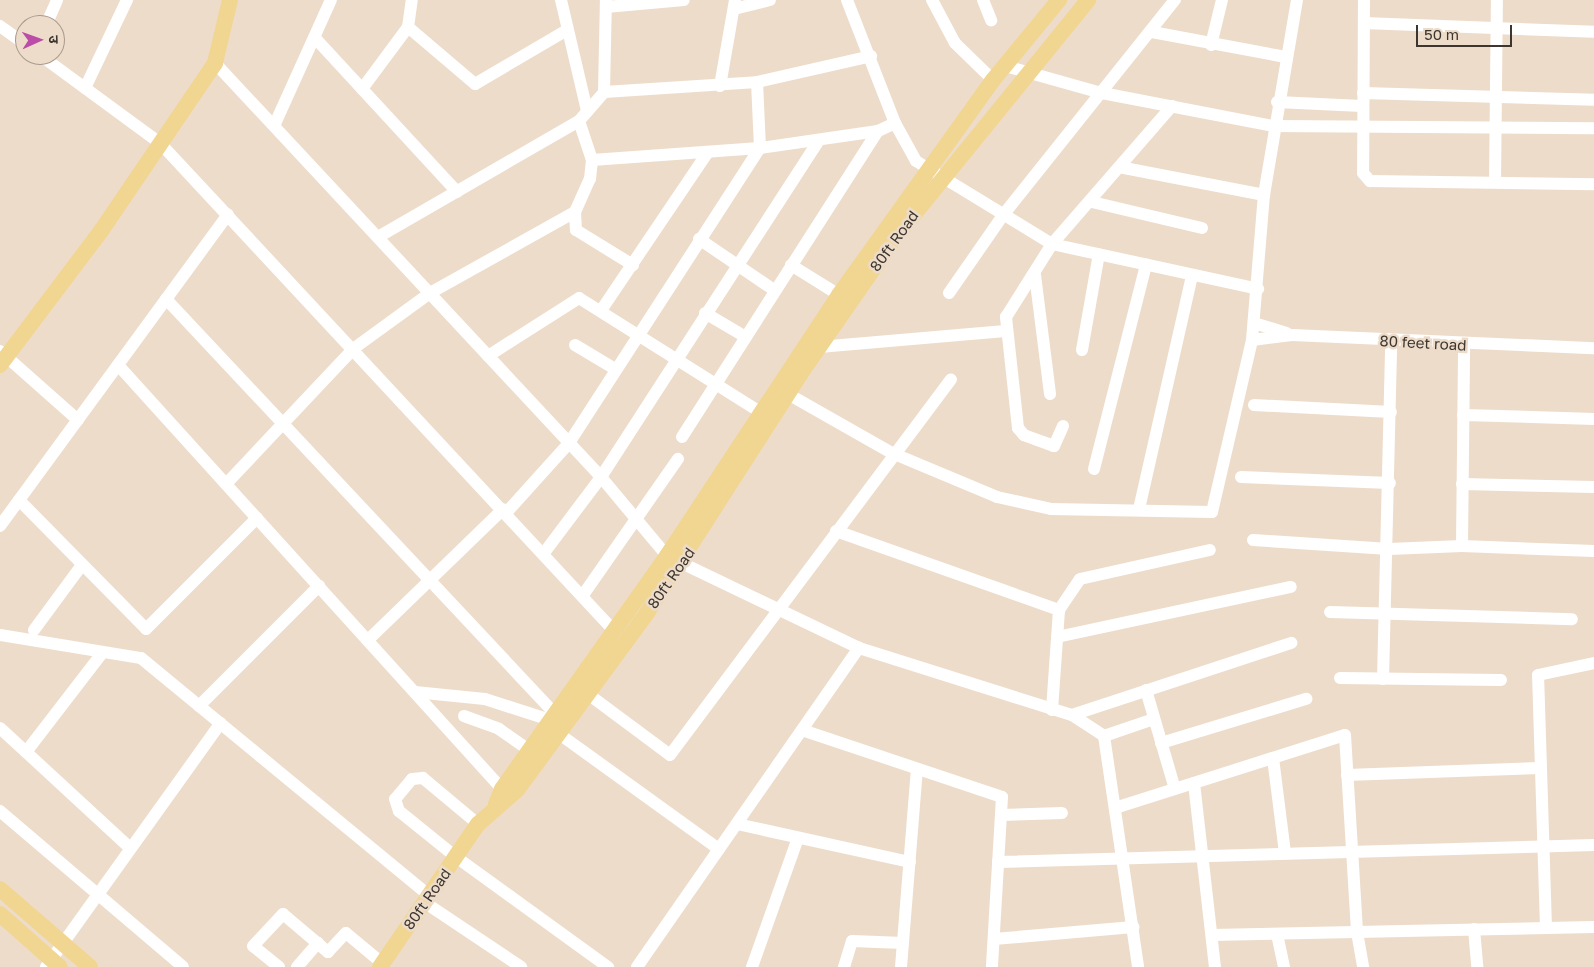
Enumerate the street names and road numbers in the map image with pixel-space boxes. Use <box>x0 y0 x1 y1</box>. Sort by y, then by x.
street label: 80ft Road <box>866 207 922 275</box>
street label: 80 feet road <box>1379 332 1467 354</box>
street label: 80ft Road <box>643 544 699 612</box>
street label: 80ft Road <box>399 865 455 933</box>

